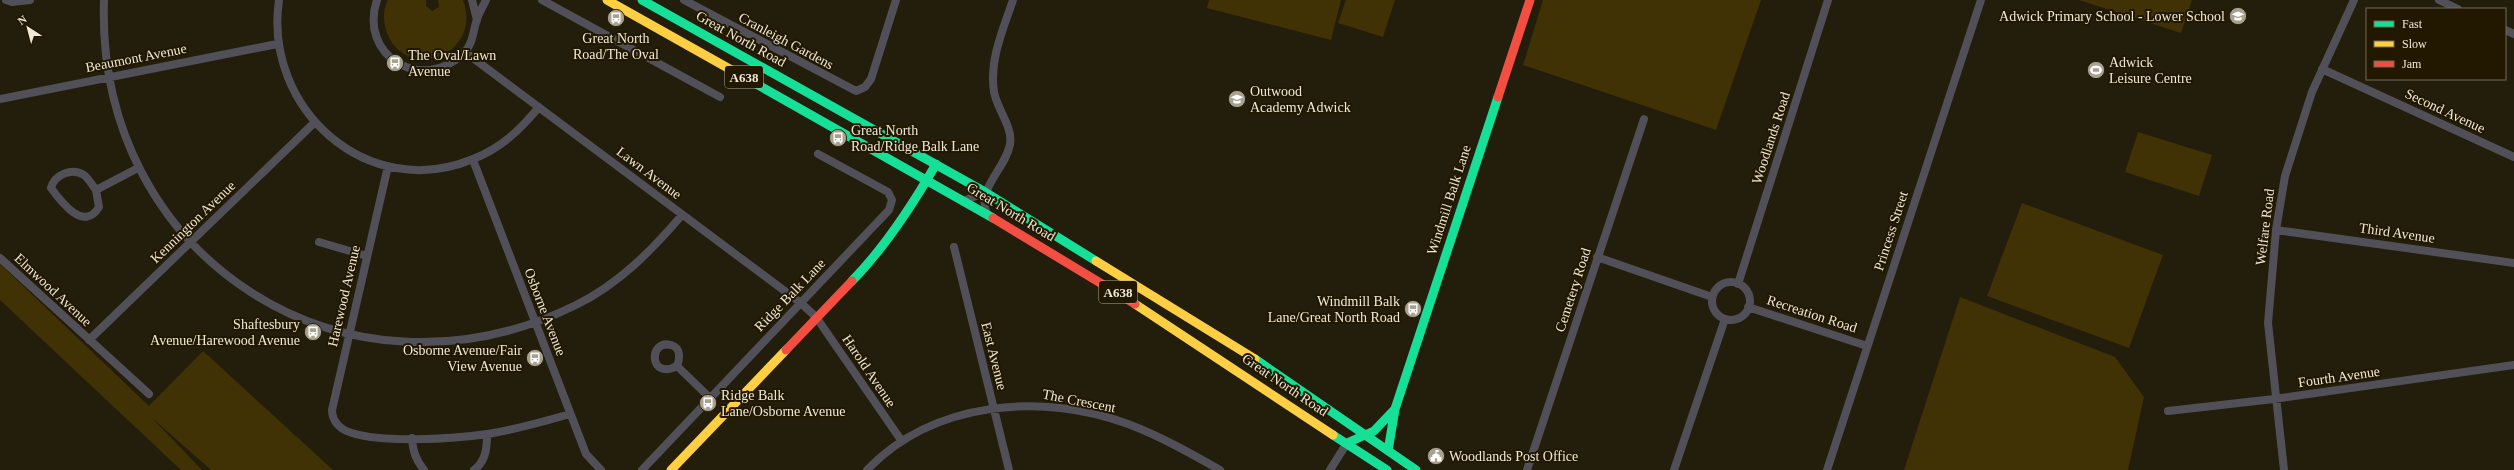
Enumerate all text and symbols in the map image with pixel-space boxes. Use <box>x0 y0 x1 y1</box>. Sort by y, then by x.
school or university icon: Adwick Primary School - Lower School <box>2228 6 2248 26</box>
north arrow <box>8 8 48 48</box>
bus stop icon: Great North Road/The Oval <box>606 8 626 28</box>
street label: Great North Road <box>693 8 789 70</box>
legend <box>2366 8 2506 80</box>
place label: Adwick Primary School - Lower School <box>1999 9 2225 24</box>
street label: Cranleigh Gardens <box>736 10 836 72</box>
text: N <box>15 13 29 27</box>
text: Fast <box>2402 17 2423 31</box>
place label: Great North Road/The Oval <box>573 31 659 62</box>
text: Slow <box>2402 37 2427 51</box>
street label: Beaumont Avenue <box>84 41 188 75</box>
place label: The Oval/Lawn Avenue <box>408 48 496 79</box>
bus stop icon: The Oval/Lawn Avenue <box>385 53 405 73</box>
place label: Adwick Leisure Centre <box>2109 55 2192 86</box>
text: Jam <box>2402 57 2422 71</box>
sports icon: Adwick Leisure Centre <box>2086 60 2106 80</box>
road number: A638 <box>725 66 763 88</box>
place label: Outwood Academy Adwick <box>1250 84 1351 115</box>
street label: Second Avenue <box>2403 86 2487 136</box>
school or university icon: Outwood Academy Adwick <box>1227 89 1247 109</box>
street label: Woodlands Road <box>1749 90 1793 186</box>
place label: Great North Road/Ridge Balk Lane <box>851 123 979 154</box>
bus stop icon: Great North Road/Ridge Balk Lane <box>828 128 848 148</box>
street label: Windmill Balk Lane <box>1424 143 1474 257</box>
street label: Lawn Avenue <box>614 144 684 202</box>
street label: Kennington Avenue <box>148 178 238 266</box>
street label: Great North Road <box>964 180 1058 244</box>
street label: Welfare Road <box>2253 188 2277 266</box>
street label: Princess Street <box>1871 189 1911 273</box>
street label: Third Avenue <box>2358 220 2436 246</box>
street label: Harewood Avenue <box>325 244 363 348</box>
street label: Cemetery Road <box>1552 246 1594 334</box>
street label: Elmwood Avenue <box>11 251 95 329</box>
street label: Ridge Balk Lane <box>752 256 828 334</box>
street label: Osborne Avenue <box>521 266 569 358</box>
road number: A638 <box>1099 281 1137 303</box>
street label: Recreation Road <box>1765 292 1859 336</box>
place label: Windmill Balk Lane/Great North Road <box>1268 294 1400 325</box>
bus stop icon: Windmill Balk Lane/Great North Road <box>1403 299 1423 319</box>
place label: Shaftesbury Avenue/Harewood Avenue <box>150 317 300 348</box>
street label: East Avenue <box>978 321 1010 391</box>
bus stop icon: Shaftesbury Avenue/Harewood Avenue <box>303 322 323 342</box>
street label: Harold Avenue <box>839 332 899 410</box>
place label: Osborne Avenue/Fair View Avenue <box>403 343 522 374</box>
bus stop icon: Osborne Avenue/Fair View Avenue <box>525 348 545 368</box>
street label: Great North Road <box>1239 351 1331 419</box>
street label: Fourth Avenue <box>2297 364 2381 390</box>
street label: The Crescent <box>1041 387 1117 415</box>
place label: Ridge Balk Lane/Osborne Avenue <box>721 388 846 419</box>
bus stop icon: Ridge Balk Lane/Osborne Avenue <box>698 393 718 413</box>
public building icon: Woodlands Post Office <box>1426 446 1446 466</box>
place label: Woodlands Post Office <box>1449 449 1578 464</box>

